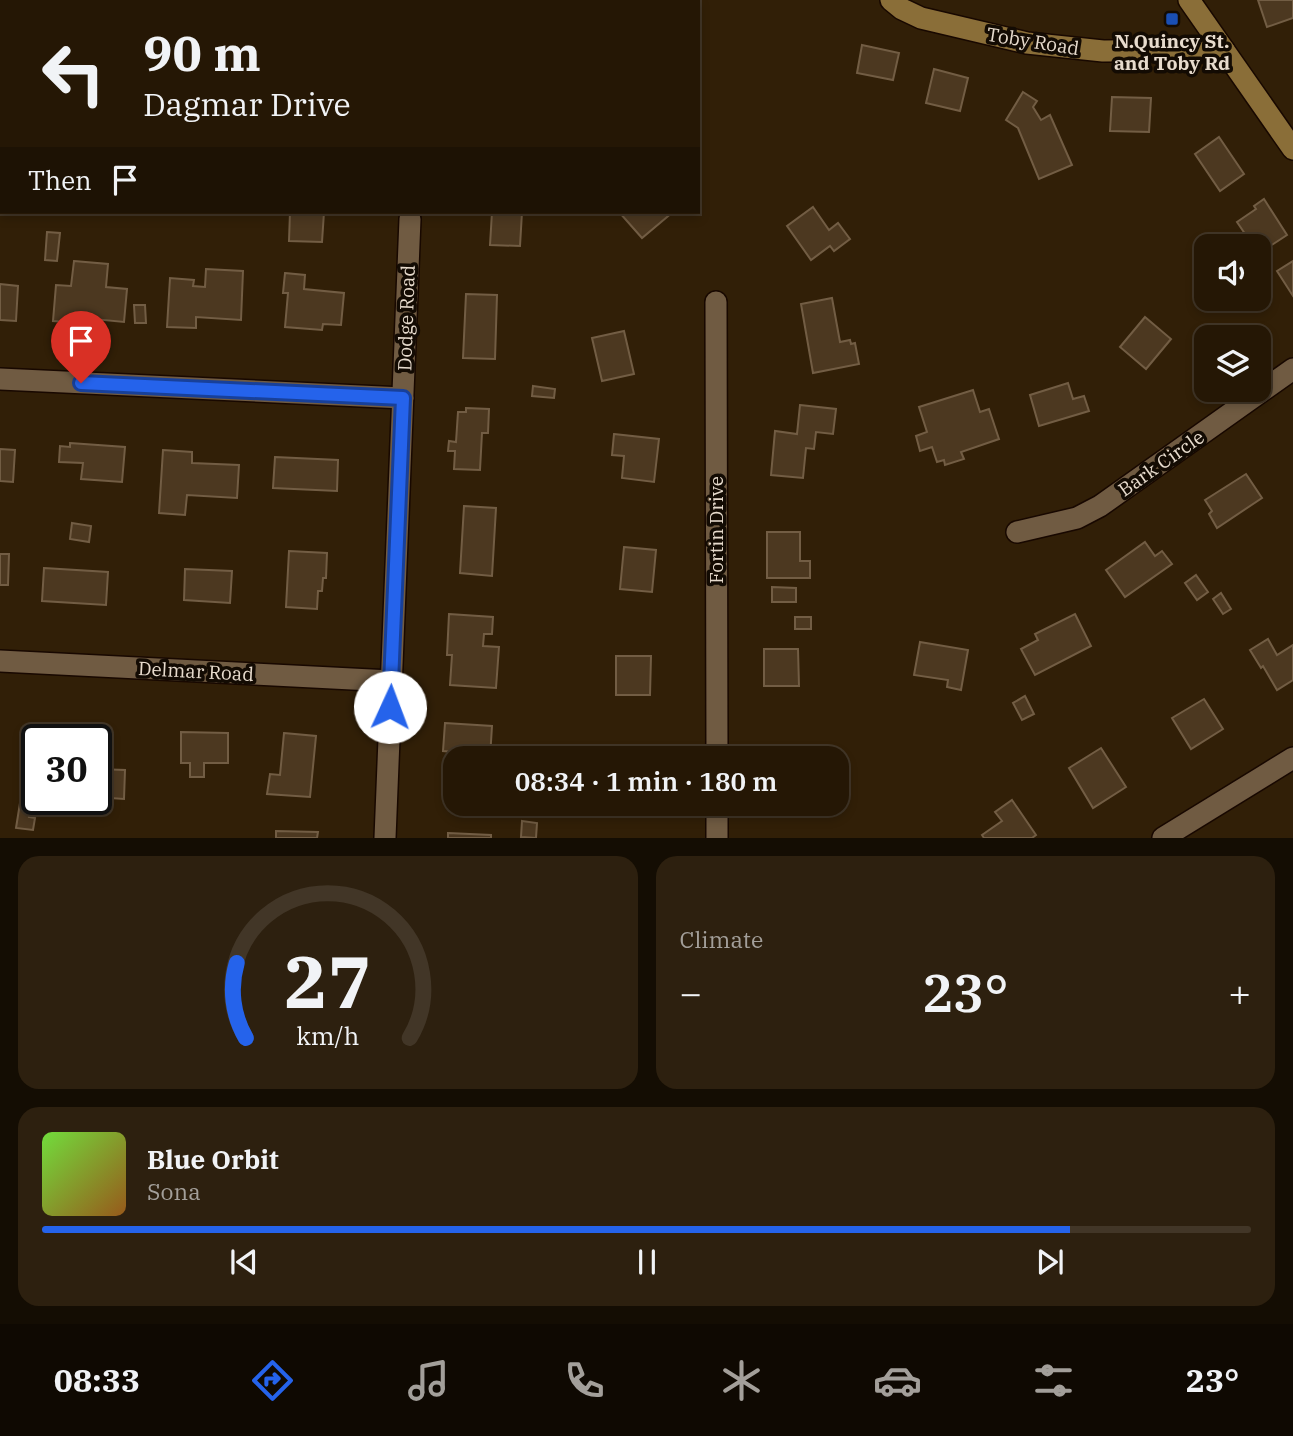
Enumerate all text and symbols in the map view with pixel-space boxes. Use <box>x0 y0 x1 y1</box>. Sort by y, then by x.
marker: N.Quincy St. and Toby Rd <box>1164 11 1180 27</box>
text: 90 m <box>143 21 261 84</box>
street label: Toby Road <box>985 22 1081 60</box>
icon: left <box>28 28 119 119</box>
place label: N.Quincy St. and Toby Rd <box>1114 29 1230 75</box>
text: Dagmar Drive <box>143 83 351 125</box>
icon: arrive <box>106 161 144 199</box>
text: Then <box>28 163 92 197</box>
map controls <box>1194 234 1271 402</box>
button: sound <box>1194 234 1271 311</box>
street label: Dodge Road <box>392 265 420 371</box>
pin <box>51 311 111 383</box>
icon: arrive <box>62 322 100 360</box>
button: layers <box>1194 325 1271 402</box>
street label: Bark Circle <box>1113 425 1209 501</box>
street label: Fortin Drive <box>704 476 728 584</box>
street label: Delmar Road <box>137 656 255 686</box>
position arrow <box>353 670 427 744</box>
speed limit sign: 30 <box>21 724 112 815</box>
text: 08:34 · 1 min · 180 m <box>515 764 777 798</box>
text: Climate <box>680 924 763 954</box>
text: 27 <box>284 934 371 1029</box>
text: 23° <box>922 959 1009 1026</box>
text: − <box>680 968 702 1017</box>
text: + <box>1228 968 1251 1017</box>
text: km/h <box>296 1019 359 1052</box>
text: Blue Orbit <box>147 1142 279 1176</box>
text: Sona <box>147 1176 201 1206</box>
icon: previous <box>225 1243 263 1281</box>
icon: pause <box>628 1243 666 1281</box>
icon: next <box>1031 1243 1069 1281</box>
icon: directions <box>248 1356 297 1405</box>
icon: music <box>404 1356 453 1405</box>
icon: phone <box>560 1356 609 1405</box>
icon: climate <box>717 1356 766 1405</box>
icon: car <box>873 1356 922 1405</box>
icon: filters <box>1029 1356 1078 1405</box>
text: 08:33 <box>54 1359 140 1401</box>
text: 23° <box>1186 1359 1239 1401</box>

